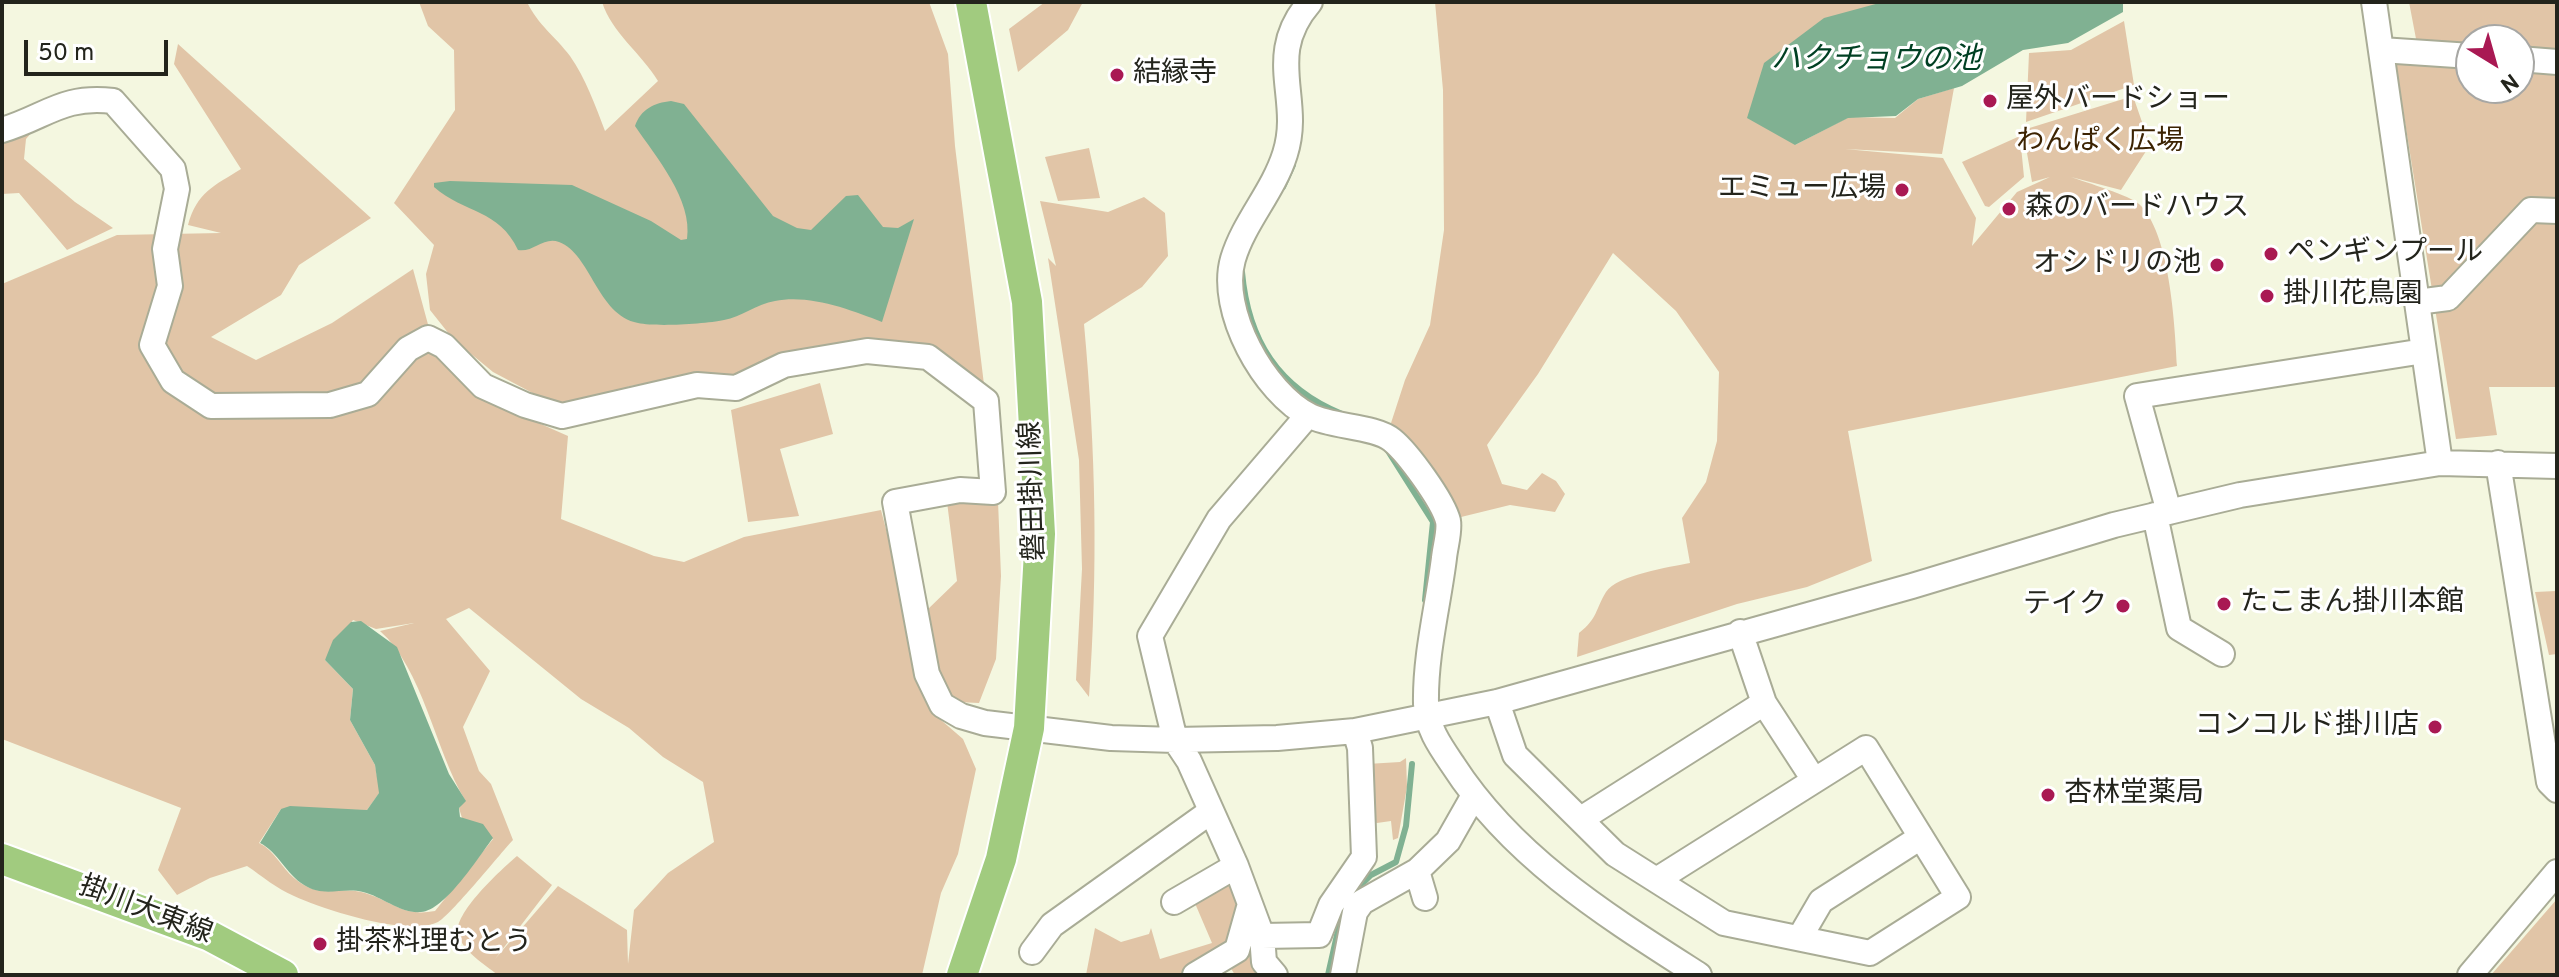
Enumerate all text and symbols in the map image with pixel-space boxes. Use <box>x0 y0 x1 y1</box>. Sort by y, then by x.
scale bar <box>28 24 172 74</box>
north arrow <box>2455 24 2535 104</box>
text: 50 m <box>38 39 94 69</box>
water label: ハクチョウの池 <box>1771 44 1981 80</box>
place label: 結縁寺 <box>1133 58 1217 92</box>
marker: 結縁寺 <box>1108 66 1126 84</box>
text: N <box>2494 66 2523 97</box>
place label: 屋外バードショー <box>2006 84 2230 118</box>
marker: 屋外バードショー <box>1981 92 1999 110</box>
park label: わんぱく広場 <box>2016 126 2184 160</box>
place label: エミュー広場 <box>1718 173 1886 207</box>
marker: エミュー広場 <box>1893 181 1911 199</box>
place label: 森のバードハウス <box>2025 192 2249 226</box>
marker: 森のバードハウス <box>2000 200 2018 218</box>
place label: ペンギンプール <box>2287 237 2483 271</box>
marker: ペンギンプール <box>2262 245 2280 263</box>
place label: オシドリの池 <box>2033 248 2201 282</box>
marker: オシドリの池 <box>2208 256 2226 274</box>
place label: 掛川花鳥園 <box>2283 279 2423 313</box>
marker: 掛川花鳥園 <box>2258 287 2276 305</box>
street label: 磐田掛川線 <box>1016 420 1054 562</box>
place label: たこまん掛川本館 <box>2240 587 2464 621</box>
place label: テイク <box>2023 589 2107 623</box>
marker: たこまん掛川本館 <box>2215 595 2233 613</box>
marker: テイク <box>2114 597 2132 615</box>
place label: コンコルド掛川店 <box>2195 710 2419 744</box>
marker: コンコルド掛川店 <box>2426 718 2444 736</box>
place label: 杏林堂薬局 <box>2064 778 2204 812</box>
marker: 杏林堂薬局 <box>2039 786 2057 804</box>
street label: 掛川大東線 <box>74 871 216 953</box>
place label: 掛茶料理むとう <box>336 927 532 961</box>
marker: 掛茶料理むとう <box>311 935 329 953</box>

